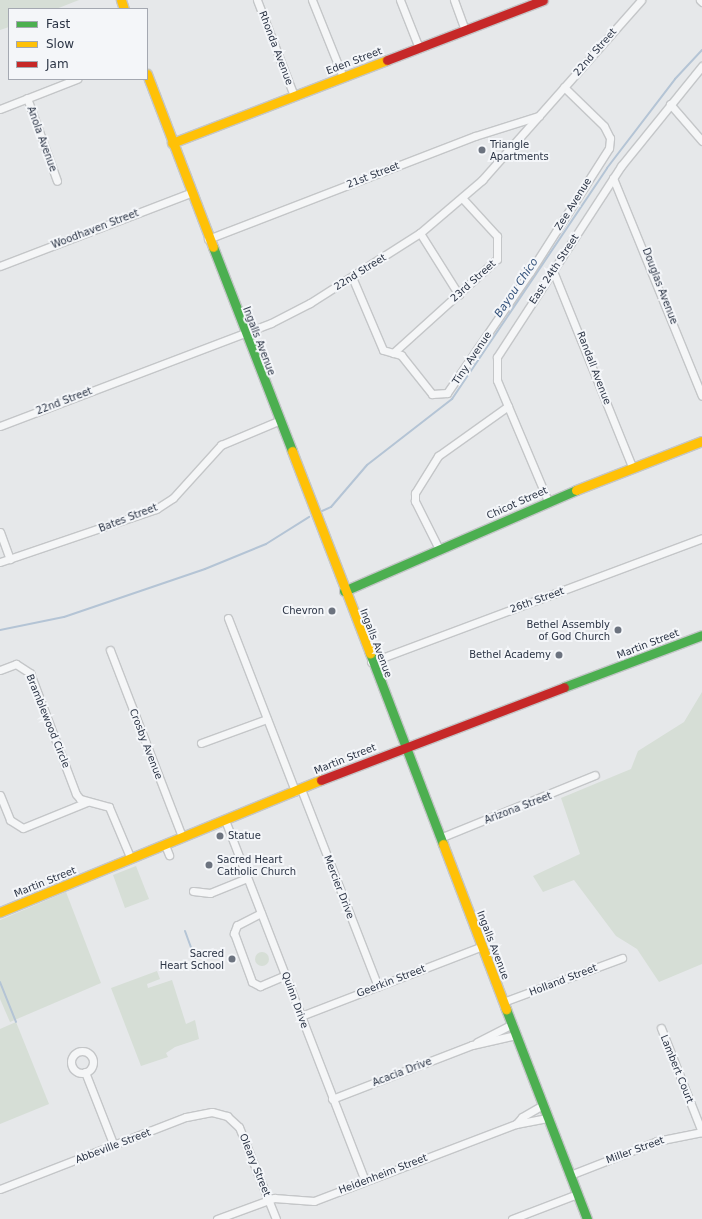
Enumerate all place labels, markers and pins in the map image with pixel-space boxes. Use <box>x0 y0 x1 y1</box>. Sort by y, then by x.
place label: Triangle Apartments <box>490 138 549 162</box>
marker: Triangle Apartments <box>477 145 487 155</box>
place label: Chevron <box>282 605 324 617</box>
marker: Chevron <box>327 606 337 616</box>
place label: Bethel Assembly of God Church <box>526 618 610 642</box>
marker: Bethel Assembly of God Church <box>613 625 623 635</box>
place label: Bethel Academy <box>469 649 551 661</box>
marker: Bethel Academy <box>554 650 564 660</box>
place label: Statue <box>228 830 261 842</box>
marker: Statue <box>215 831 225 841</box>
place label: Sacred Heart Catholic Church <box>217 853 296 876</box>
marker: Sacred Heart Catholic Church <box>204 860 214 870</box>
place label: Sacred Heart School <box>160 947 224 970</box>
marker: Sacred Heart School <box>227 954 237 964</box>

